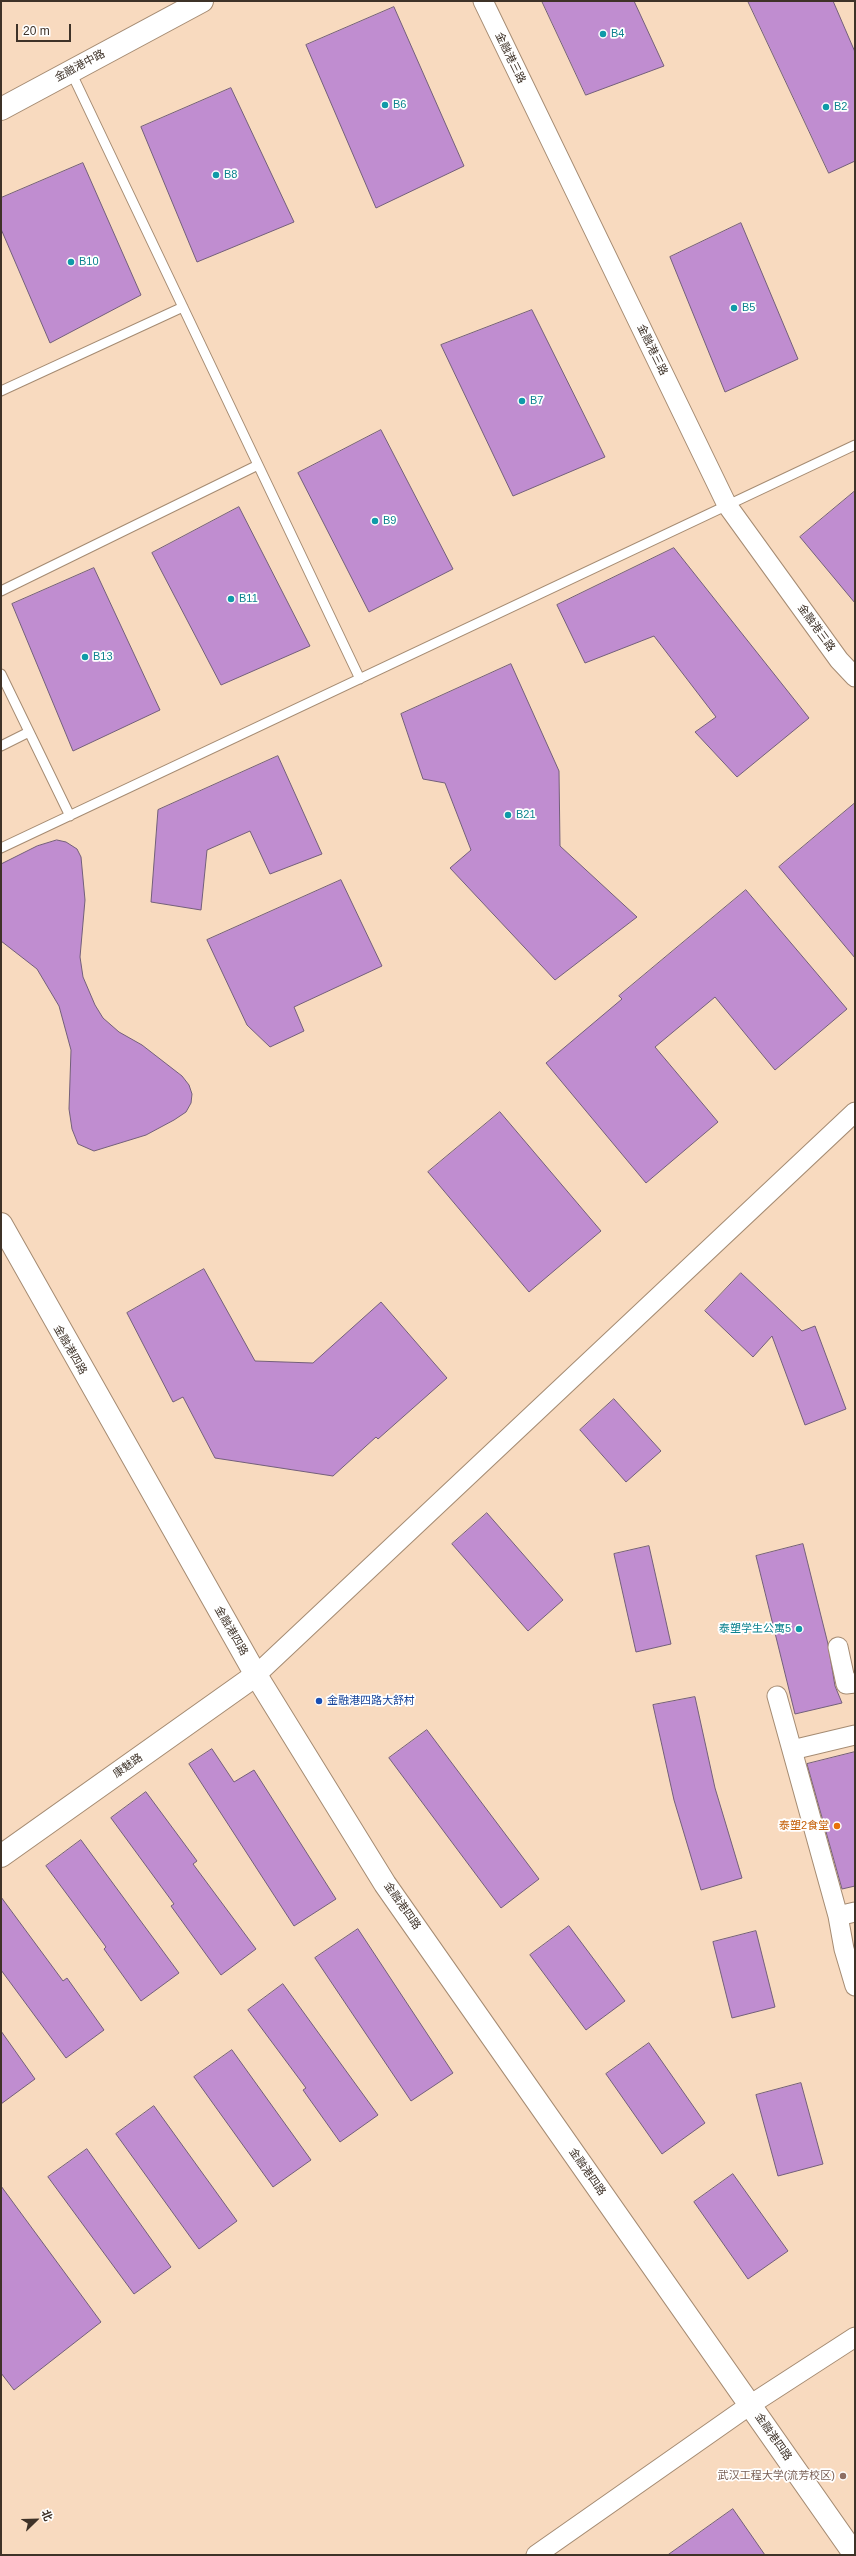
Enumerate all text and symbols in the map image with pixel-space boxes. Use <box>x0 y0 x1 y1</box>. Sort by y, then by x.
scale bar <box>18 16 73 42</box>
text: 20 m <box>23 24 50 38</box>
place label: B4 <box>611 27 624 41</box>
marker: B4 <box>598 29 608 39</box>
street label: 金融港三路 <box>492 30 528 86</box>
street label: 金融港中路 <box>53 47 107 85</box>
place label: B6 <box>393 98 406 112</box>
marker: B6 <box>380 100 390 110</box>
place label: B2 <box>834 100 847 114</box>
marker: B2 <box>821 102 831 112</box>
place label: B8 <box>224 168 237 182</box>
marker: B8 <box>211 170 221 180</box>
place label: B10 <box>79 255 99 269</box>
marker: B10 <box>66 257 76 267</box>
place label: B5 <box>742 301 755 315</box>
marker: B5 <box>729 303 739 313</box>
street label: 金融港三路 <box>634 322 670 378</box>
place label: B7 <box>530 394 543 408</box>
marker: B7 <box>517 396 527 406</box>
place label: B9 <box>383 514 396 528</box>
marker: B9 <box>370 516 380 526</box>
place label: B11 <box>239 592 258 606</box>
marker: B11 <box>226 594 236 604</box>
street label: 金融港三路 <box>794 602 838 654</box>
place label: B13 <box>93 650 113 664</box>
marker: B13 <box>80 652 90 662</box>
place label: B21 <box>516 808 536 822</box>
marker: B21 <box>503 810 513 820</box>
street label: 金融港四路 <box>51 1323 89 1377</box>
street label: 金融港四路 <box>212 1604 250 1658</box>
place label: 泰塑学生公寓5 <box>719 1622 791 1636</box>
marker: 泰塑学生公寓5 <box>794 1624 804 1634</box>
place label: 金融港四路大舒村 <box>327 1694 415 1708</box>
marker: 金融港四路大舒村 <box>314 1696 324 1706</box>
street label: 康魅路 <box>111 1751 145 1781</box>
place label: 泰塑2食堂 <box>779 1819 829 1833</box>
marker: 泰塑2食堂 <box>832 1821 842 1831</box>
street label: 金融港四路 <box>381 1880 423 1932</box>
street label: 金融港四路 <box>566 2146 608 2198</box>
street label: 金融港四路 <box>752 2411 794 2463</box>
place label: 武汉工程大学(流芳校区) <box>718 2469 835 2483</box>
marker: 武汉工程大学(流芳校区) <box>838 2471 848 2481</box>
north arrow <box>16 2500 56 2540</box>
text: 北 <box>39 2508 55 2523</box>

